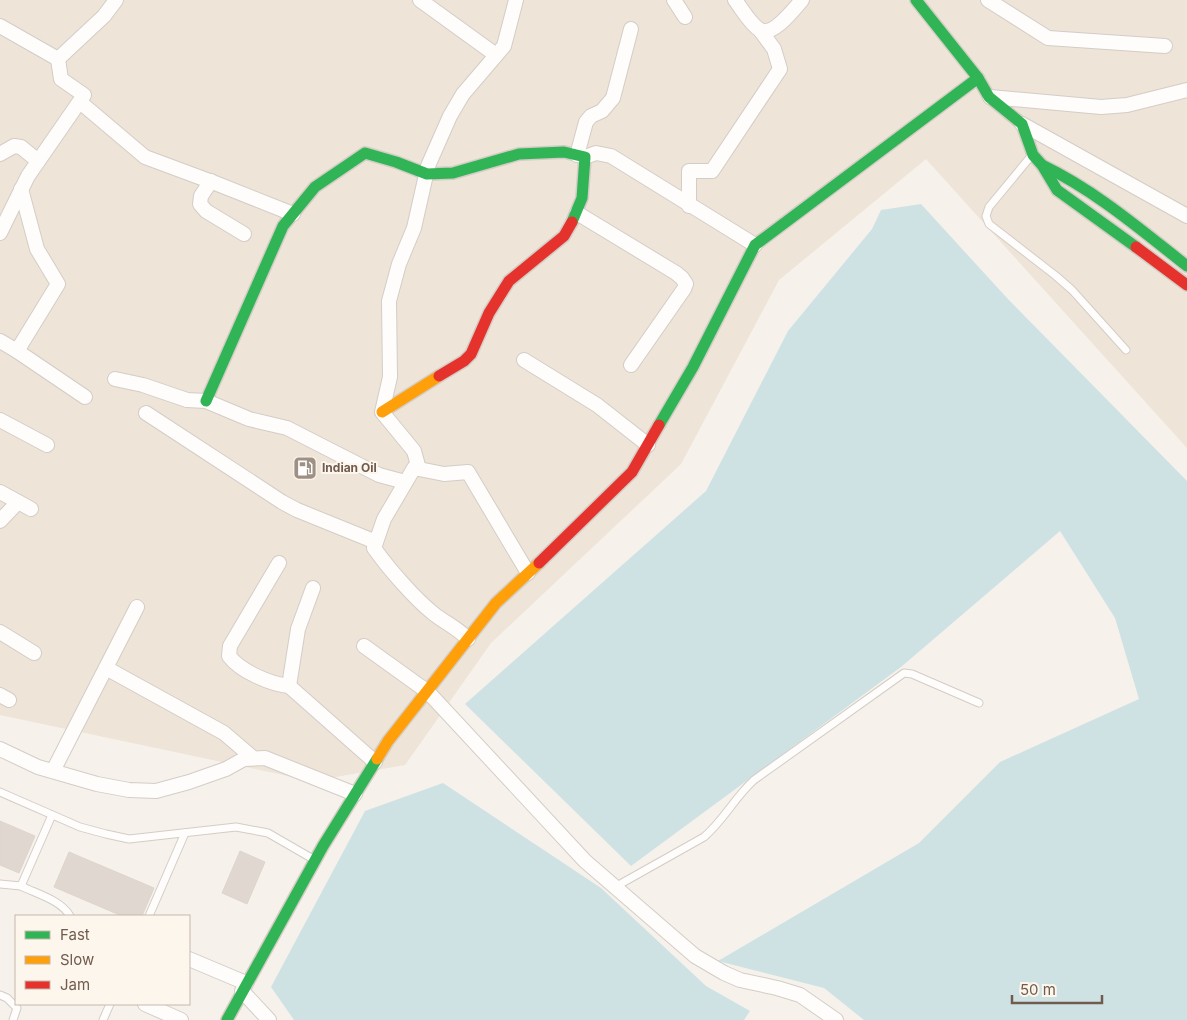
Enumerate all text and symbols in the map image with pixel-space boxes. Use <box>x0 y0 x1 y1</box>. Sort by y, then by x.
fuel station icon: Indian Oil <box>292 455 318 481</box>
place label: Indian Oil <box>322 460 377 475</box>
legend <box>15 915 190 1005</box>
text: Fast <box>60 925 90 944</box>
text: Slow <box>60 950 94 969</box>
scale bar <box>1012 972 1102 1004</box>
text: Jam <box>60 975 90 994</box>
text: 50 m <box>1020 980 1056 999</box>

